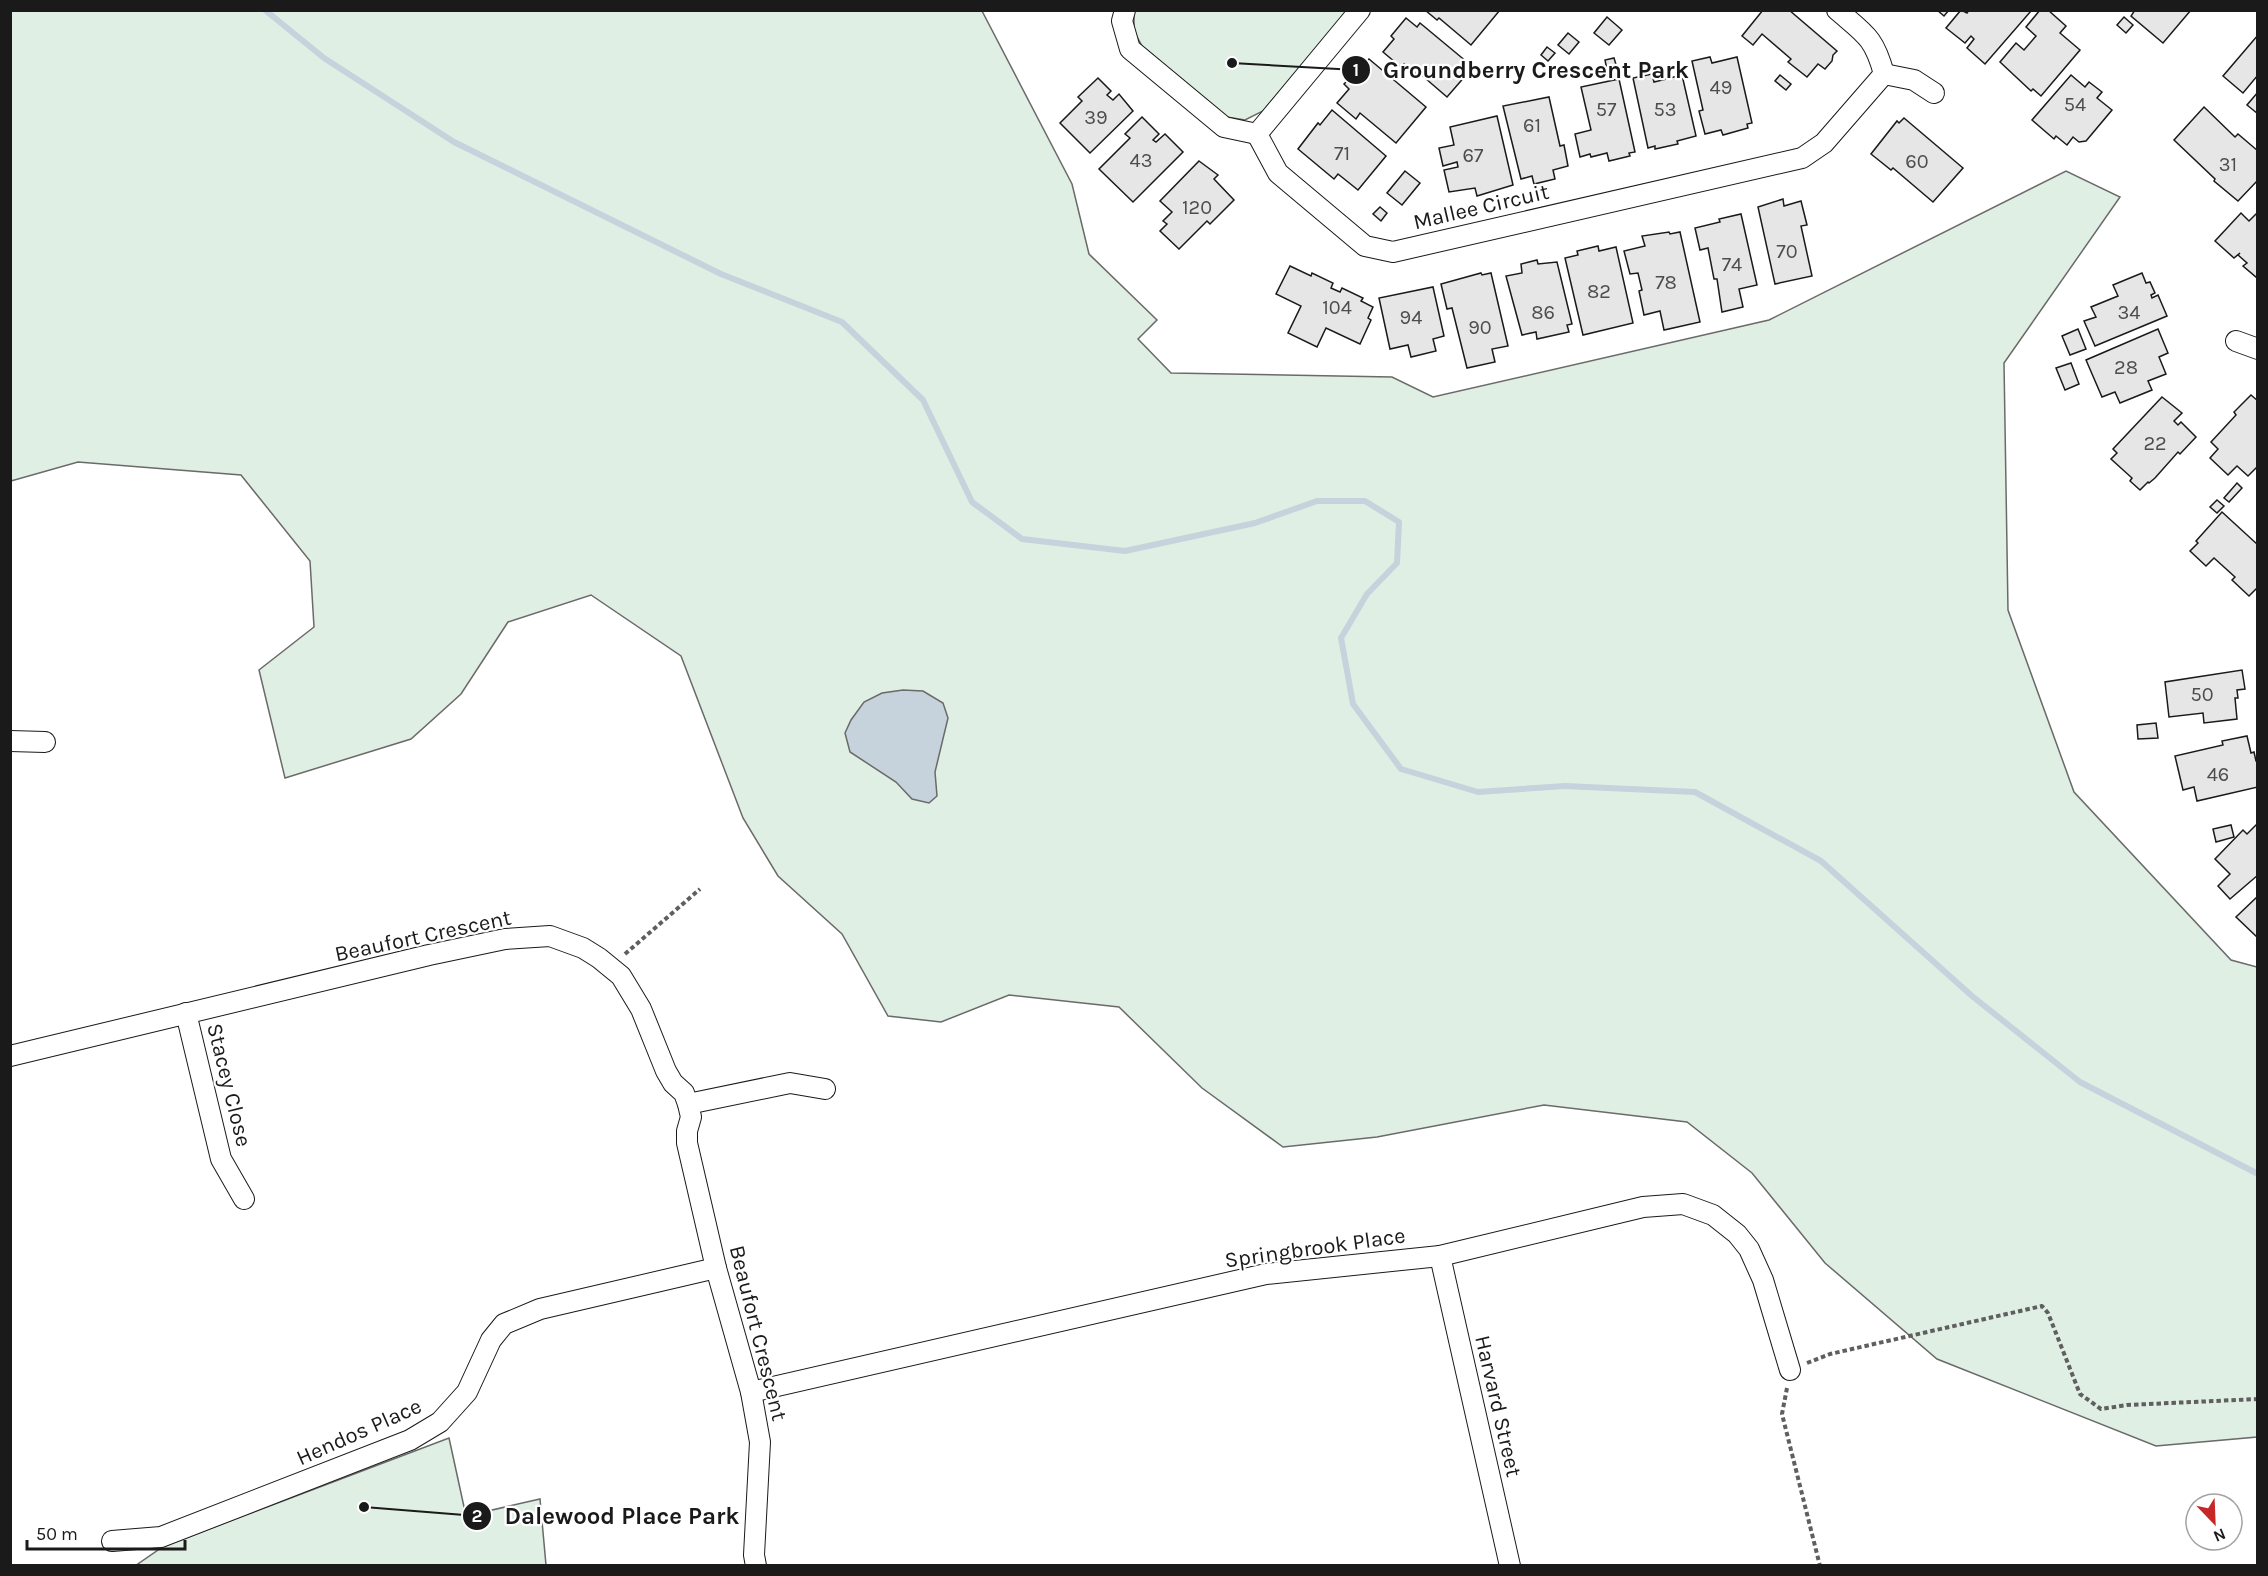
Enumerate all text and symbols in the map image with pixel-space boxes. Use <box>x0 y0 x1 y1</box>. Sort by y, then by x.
callout: Groundberry Crescent Park <box>1341 49 1701 91</box>
text: Groundberry Crescent Park <box>1383 56 1689 84</box>
text: 1 <box>1353 59 1359 81</box>
house number: 49 <box>1710 76 1732 99</box>
house number: 54 <box>2064 93 2086 116</box>
house number: 57 <box>1596 98 1617 121</box>
house number: 53 <box>1653 98 1677 121</box>
house number: 39 <box>1084 106 1108 129</box>
house number: 61 <box>1523 114 1541 137</box>
house number: 71 <box>1334 142 1350 165</box>
house number: 67 <box>1463 144 1484 167</box>
house number: 43 <box>1130 149 1152 172</box>
house number: 60 <box>1905 150 1929 173</box>
house number: 31 <box>2219 153 2237 176</box>
street label: Mallee Circuit <box>1411 179 1551 235</box>
house number: 120 <box>1182 196 1212 219</box>
house number: 70 <box>1776 240 1798 263</box>
house number: 74 <box>1722 253 1742 276</box>
house number: 78 <box>1655 271 1677 294</box>
house number: 82 <box>1587 280 1611 303</box>
house number: 104 <box>1322 296 1352 319</box>
house number: 86 <box>1531 301 1555 324</box>
house number: 34 <box>2118 301 2140 324</box>
house number: 94 <box>1400 306 1422 329</box>
house number: 90 <box>1468 316 1492 339</box>
house number: 28 <box>2114 356 2138 379</box>
house number: 22 <box>2143 432 2167 455</box>
house number: 50 <box>2190 683 2214 706</box>
house number: 46 <box>2207 763 2229 786</box>
street label: Beaufort Crescent <box>332 905 514 967</box>
street label: Stacey Close <box>201 1021 257 1149</box>
street label: Springbrook Place <box>1223 1222 1407 1274</box>
street label: Beaufort Crescent <box>724 1243 792 1423</box>
street label: Harvard Street <box>1469 1333 1527 1479</box>
street label: Hendos Place <box>292 1393 426 1471</box>
north arrow <box>2184 1492 2244 1552</box>
callout: Dalewood Place Park <box>462 1495 751 1537</box>
text: Dalewood Place Park <box>504 1502 740 1530</box>
text: 2 <box>472 1505 482 1527</box>
scale bar <box>27 1513 184 1551</box>
text: 50 m <box>36 1523 78 1545</box>
text: N <box>2211 1524 2229 1546</box>

